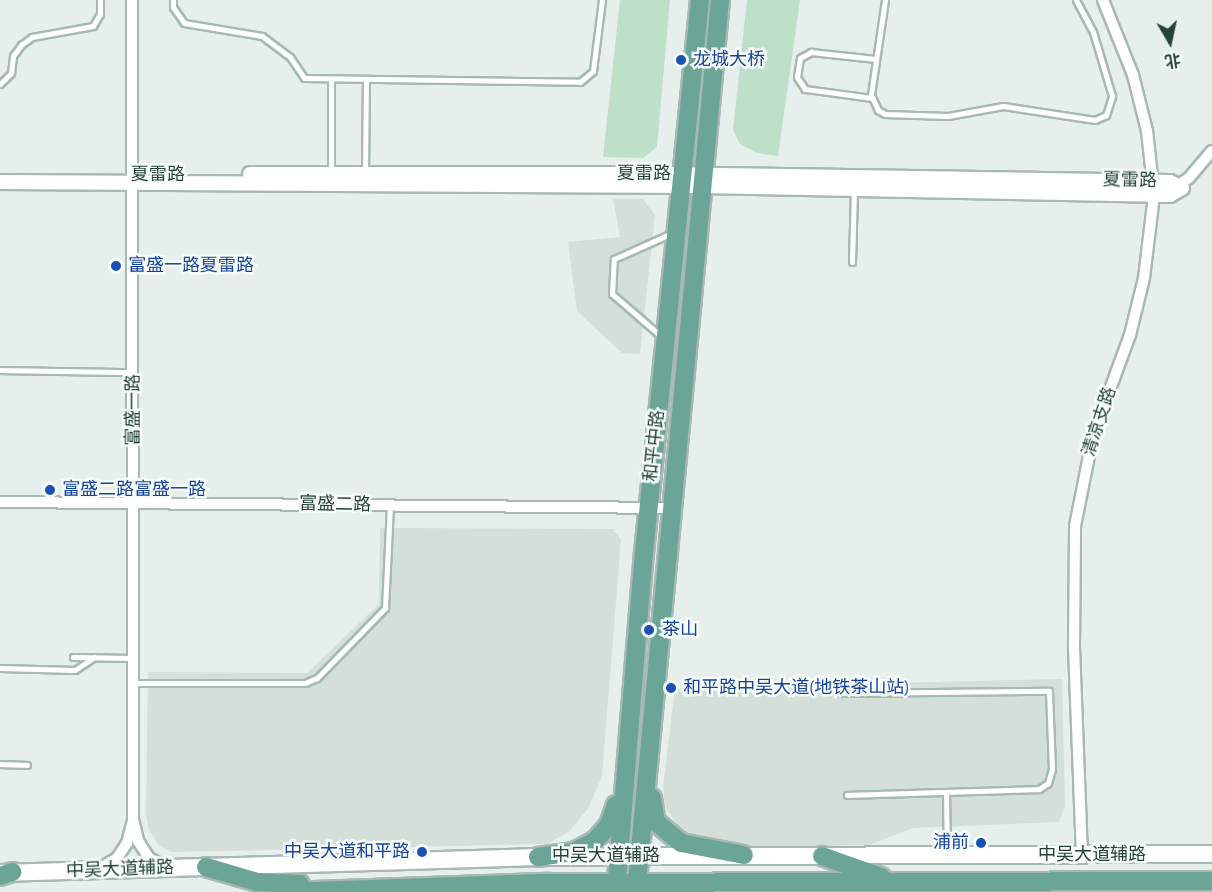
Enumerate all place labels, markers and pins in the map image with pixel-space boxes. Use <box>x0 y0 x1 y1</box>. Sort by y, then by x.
place label: 龙城大桥 <box>693 49 765 71</box>
marker: 龙城大桥 <box>674 53 688 67</box>
place label: 富盛一路夏雷路 <box>128 255 254 277</box>
marker: 富盛一路夏雷路 <box>109 259 123 273</box>
place label: 富盛二路富盛一路 <box>62 479 206 501</box>
marker: 富盛二路富盛一路 <box>43 483 57 497</box>
place label: 茶山 <box>662 619 698 641</box>
marker: 茶山 <box>640 621 658 639</box>
place label: 和平路中吴大道(地铁茶山站) <box>683 677 910 699</box>
marker: 和平路中吴大道(地铁茶山站) <box>664 681 678 695</box>
place label: 浦前 <box>933 832 969 854</box>
marker: 浦前 <box>974 836 988 850</box>
place label: 中吴大道和平路 <box>284 841 410 863</box>
marker: 中吴大道和平路 <box>415 845 429 859</box>

